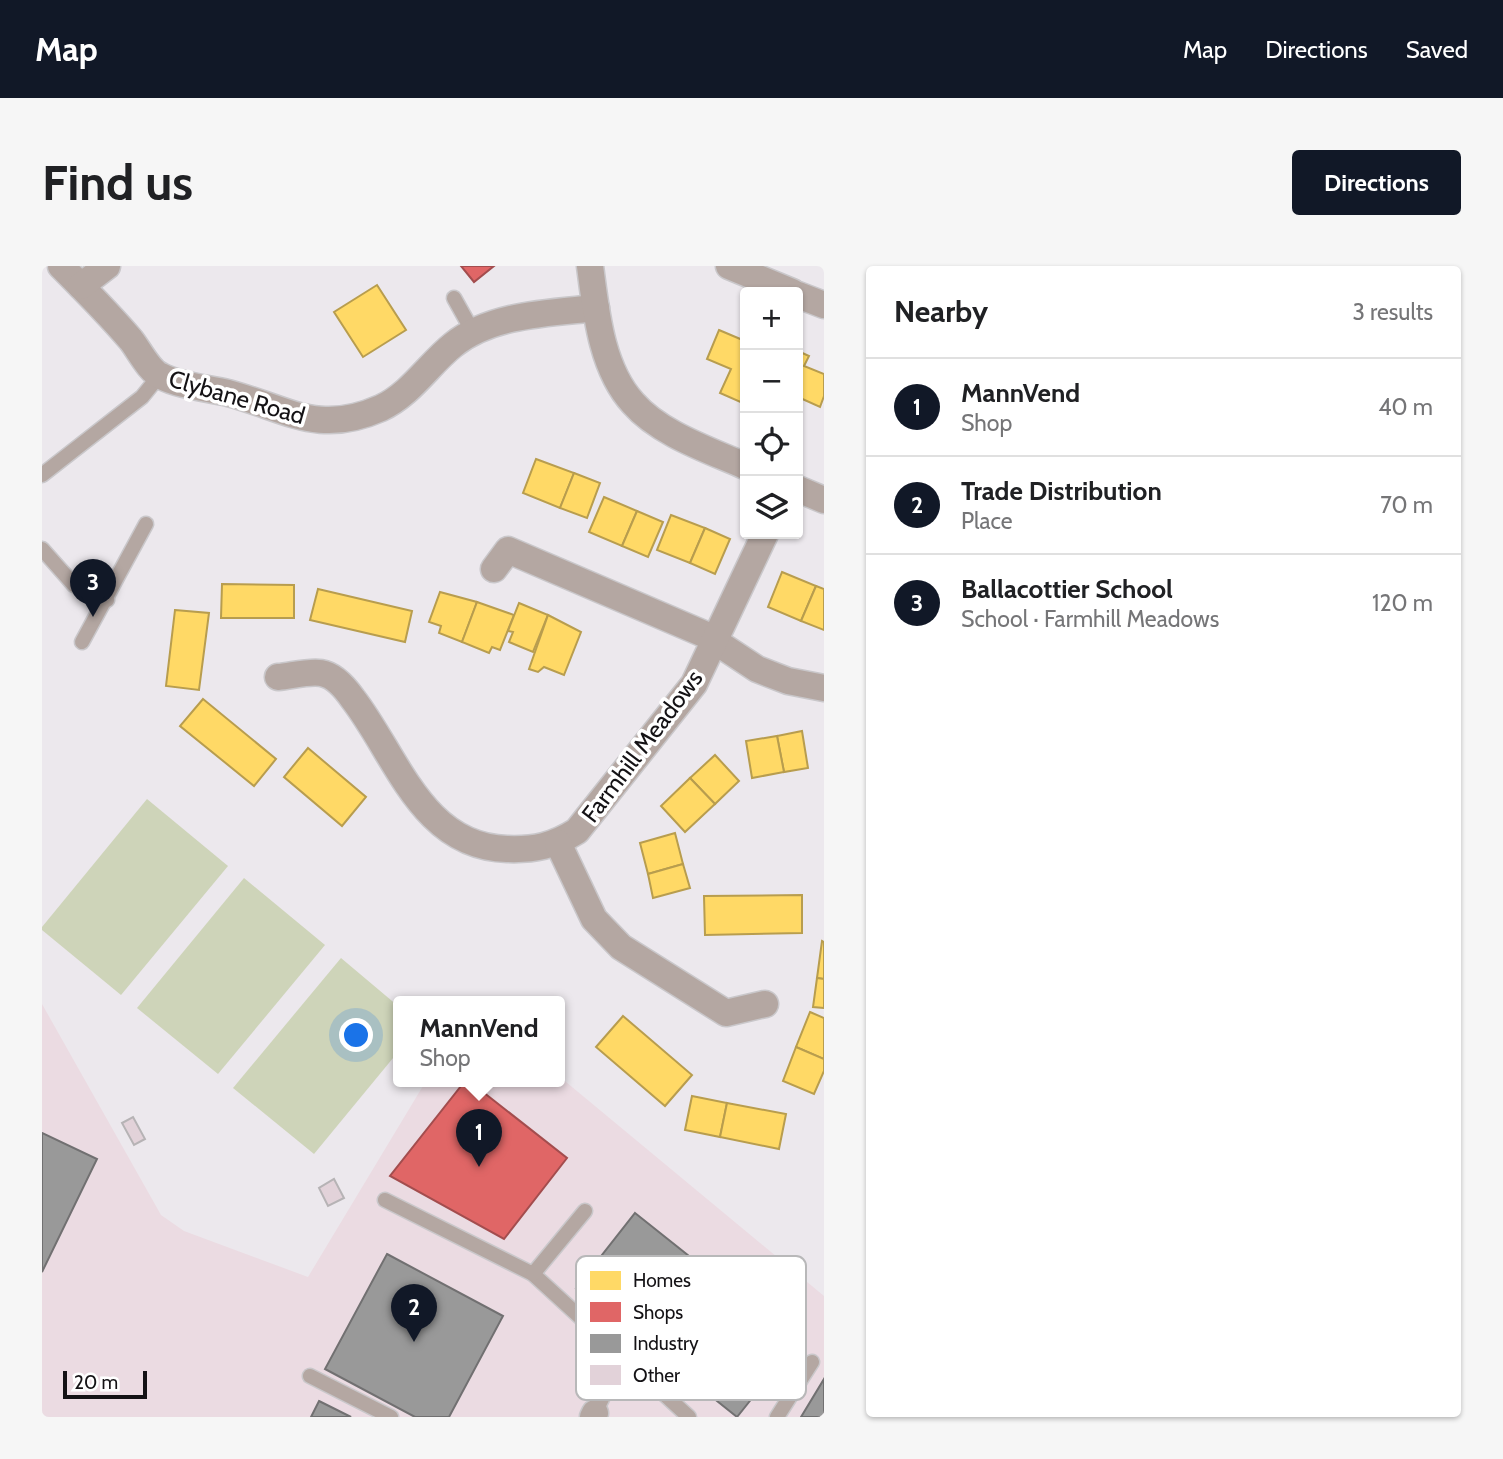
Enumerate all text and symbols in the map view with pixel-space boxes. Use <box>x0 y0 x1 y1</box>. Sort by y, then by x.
text: Map <box>35 29 98 69</box>
text: Map <box>1183 35 1227 64</box>
text: Directions <box>1265 35 1368 64</box>
text: Saved <box>1406 35 1468 64</box>
button: Directions <box>1292 150 1461 215</box>
text: Find us <box>42 153 193 212</box>
map controls <box>740 287 803 539</box>
button: + <box>740 287 803 350</box>
text: Nearby <box>894 293 988 330</box>
text: 3 results <box>1352 298 1433 326</box>
button: − <box>740 350 803 413</box>
street label: Clybane Road <box>166 364 308 430</box>
text: MannVend <box>961 377 1080 409</box>
text: 1 <box>913 393 921 421</box>
text: 40 m <box>1378 393 1433 421</box>
text: Shop <box>961 409 1012 437</box>
button: locate <box>740 413 803 476</box>
text: Trade Distribution <box>961 475 1162 507</box>
button: layers <box>740 476 803 539</box>
text: 2 <box>911 491 923 519</box>
text: 70 m <box>1380 491 1433 519</box>
text: Place <box>961 507 1013 535</box>
pin: 3 <box>70 559 116 617</box>
text: Ballacottier School <box>961 573 1173 605</box>
text: 3 <box>911 589 923 617</box>
text: 120 m <box>1372 589 1433 617</box>
text: School · Farmhill Meadows <box>961 605 1219 633</box>
street label: Farmhill Meadows <box>575 664 709 828</box>
popup <box>393 996 565 1087</box>
text: MannVend <box>419 1012 539 1044</box>
your location <box>339 1018 373 1052</box>
text: Shop <box>419 1044 471 1072</box>
pin: 1 <box>456 1109 502 1167</box>
legend <box>576 1256 806 1400</box>
text: Homes <box>633 1269 691 1292</box>
pin: 2 <box>391 1284 437 1342</box>
text: Shops <box>633 1301 683 1324</box>
text: Industry <box>633 1332 699 1355</box>
text: Other <box>633 1364 680 1387</box>
scale bar <box>63 1368 147 1400</box>
text: 20 m <box>74 1371 118 1394</box>

